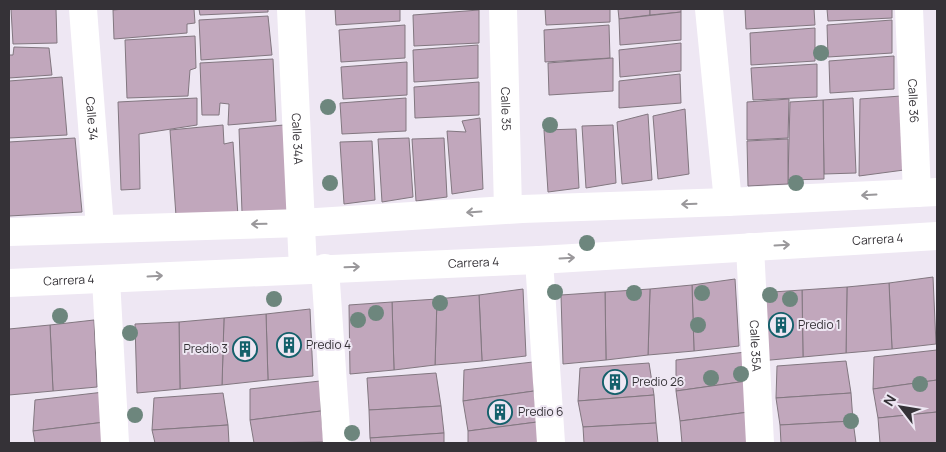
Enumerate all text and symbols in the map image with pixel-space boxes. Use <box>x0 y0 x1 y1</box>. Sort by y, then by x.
street label: Calle 36 <box>904 78 923 123</box>
street label: Calle 35 <box>497 87 515 131</box>
street label: Calle 34 <box>82 96 102 141</box>
street label: Calle 34A <box>288 113 307 165</box>
one-way arrow <box>861 191 877 200</box>
one-way arrow <box>681 199 697 208</box>
one-way arrow <box>466 207 482 216</box>
one-way arrow <box>252 219 268 229</box>
street label: Carrera 4 <box>852 229 904 249</box>
one-way arrow <box>773 241 789 250</box>
street label: Carrera 4 <box>448 253 499 272</box>
one-way arrow <box>559 254 575 263</box>
one-way arrow <box>344 262 360 272</box>
street label: Carrera 4 <box>43 270 95 289</box>
one-way arrow <box>147 272 163 281</box>
building icon: Predio 1 <box>768 312 794 338</box>
place label: Predio 1 <box>798 316 841 333</box>
street label: Calle 35A <box>746 320 765 372</box>
building icon: Predio 4 <box>276 332 302 358</box>
building icon: Predio 3 <box>232 336 258 362</box>
place label: Predio 4 <box>306 336 351 353</box>
place label: Predio 3 <box>183 340 228 357</box>
building icon: Predio 26 <box>602 369 628 395</box>
place label: Predio 26 <box>632 373 684 390</box>
north arrow <box>876 382 926 432</box>
text: N <box>879 391 900 409</box>
building icon: Predio 6 <box>487 399 513 425</box>
place label: Predio 6 <box>518 403 563 420</box>

